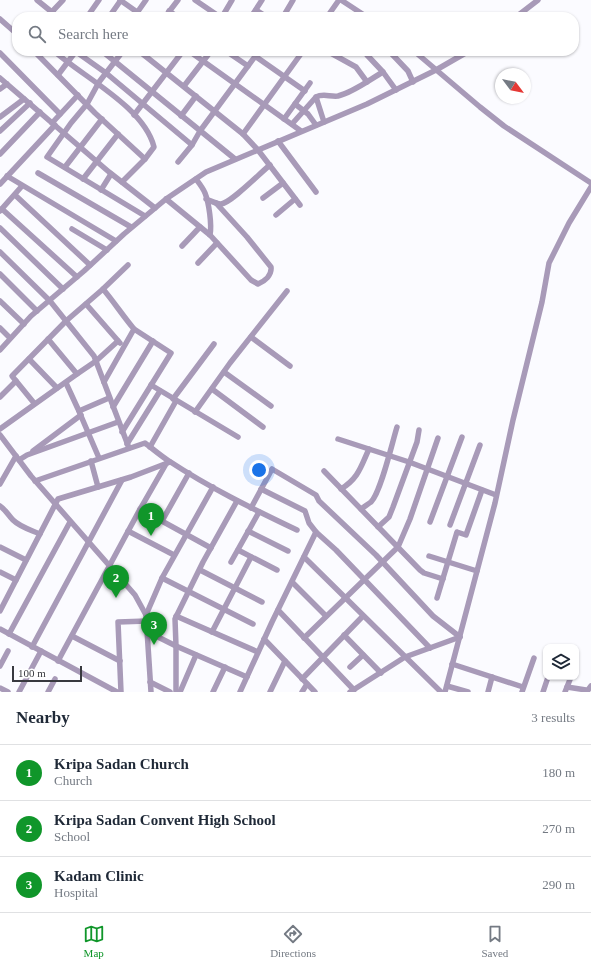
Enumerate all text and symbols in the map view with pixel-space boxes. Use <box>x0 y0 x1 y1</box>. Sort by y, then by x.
search box <box>12 12 579 56</box>
icon: search <box>26 23 48 45</box>
text: Search here <box>58 26 128 42</box>
north arrow <box>495 68 531 104</box>
your location <box>249 460 269 480</box>
pin: 1 <box>138 503 164 536</box>
pin: 2 <box>103 565 129 598</box>
pin: 3 <box>141 612 167 645</box>
map controls <box>543 644 579 680</box>
button: layers <box>543 644 579 680</box>
scale bar <box>12 664 82 683</box>
text: 100 m <box>18 667 46 679</box>
text: Nearby <box>16 708 70 727</box>
text: 3 results <box>531 710 575 725</box>
text: Kripa Sadan Church <box>54 756 189 772</box>
text: 1 <box>26 765 32 780</box>
text: 180 m <box>542 765 575 780</box>
text: Church <box>54 773 92 788</box>
text: Kripa Sadan Convent High School <box>54 812 276 828</box>
text: 2 <box>26 821 32 836</box>
text: 270 m <box>542 821 575 836</box>
text: School <box>54 829 90 844</box>
text: Kadam Clinic <box>54 868 144 884</box>
text: 3 <box>26 877 32 892</box>
text: 290 m <box>542 877 575 892</box>
text: Hospital <box>54 885 98 900</box>
tab: Map <box>83 923 105 959</box>
tab: Directions <box>270 923 316 959</box>
tab: Saved <box>481 923 508 959</box>

